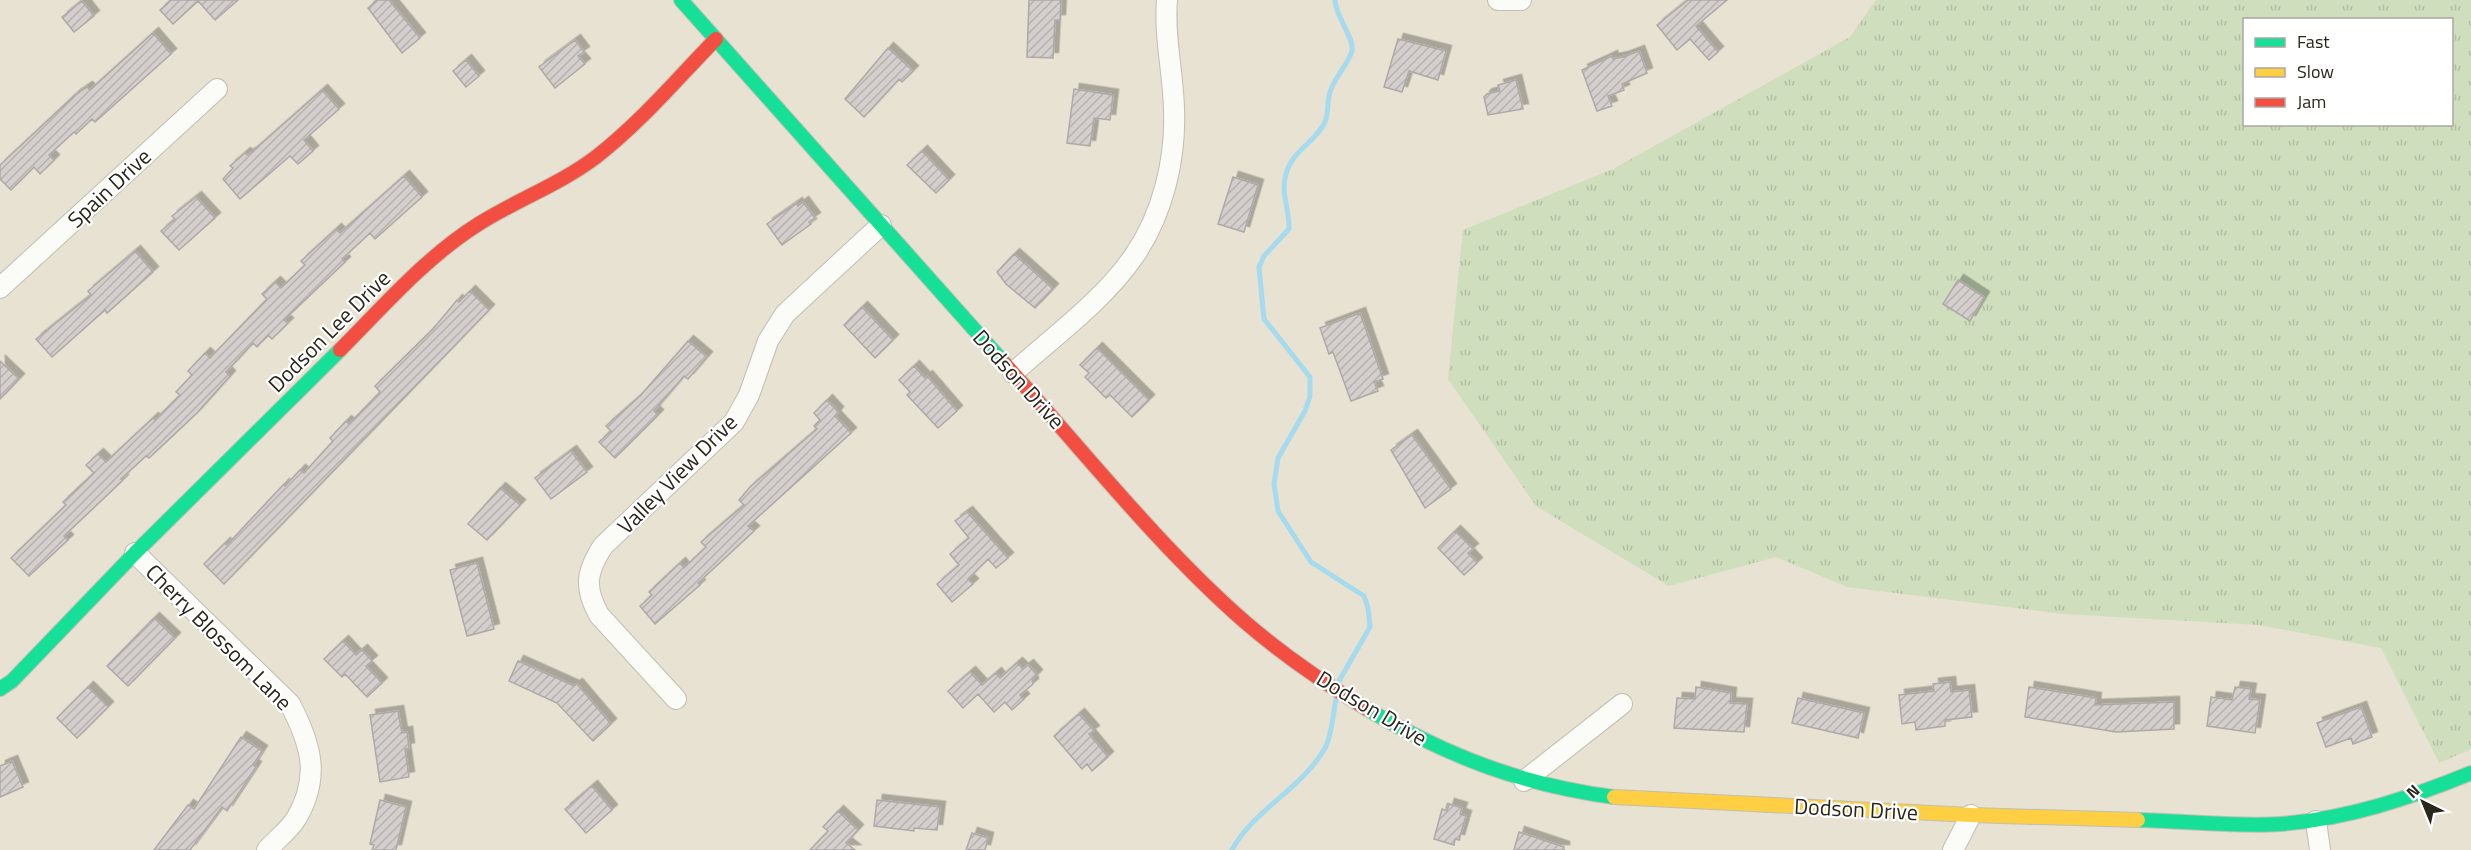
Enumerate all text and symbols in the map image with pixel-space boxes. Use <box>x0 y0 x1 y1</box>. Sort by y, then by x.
legend <box>2243 18 2453 126</box>
text: Fast <box>2297 28 2330 55</box>
text: Slow <box>2297 58 2334 85</box>
text: Jam <box>2297 88 2326 115</box>
street label: Spain Drive <box>59 140 159 236</box>
street label: Dodson Lee Drive <box>260 262 398 400</box>
street label: Dodson Drive <box>965 322 1073 436</box>
street label: Valley View Drive <box>609 406 745 542</box>
street label: Cherry Blossom Lane <box>138 556 300 718</box>
street label: Dodson Drive <box>1310 661 1434 755</box>
north arrow <box>2393 772 2453 832</box>
text: N <box>2401 778 2425 804</box>
street label: Dodson Drive <box>1793 789 1919 829</box>

